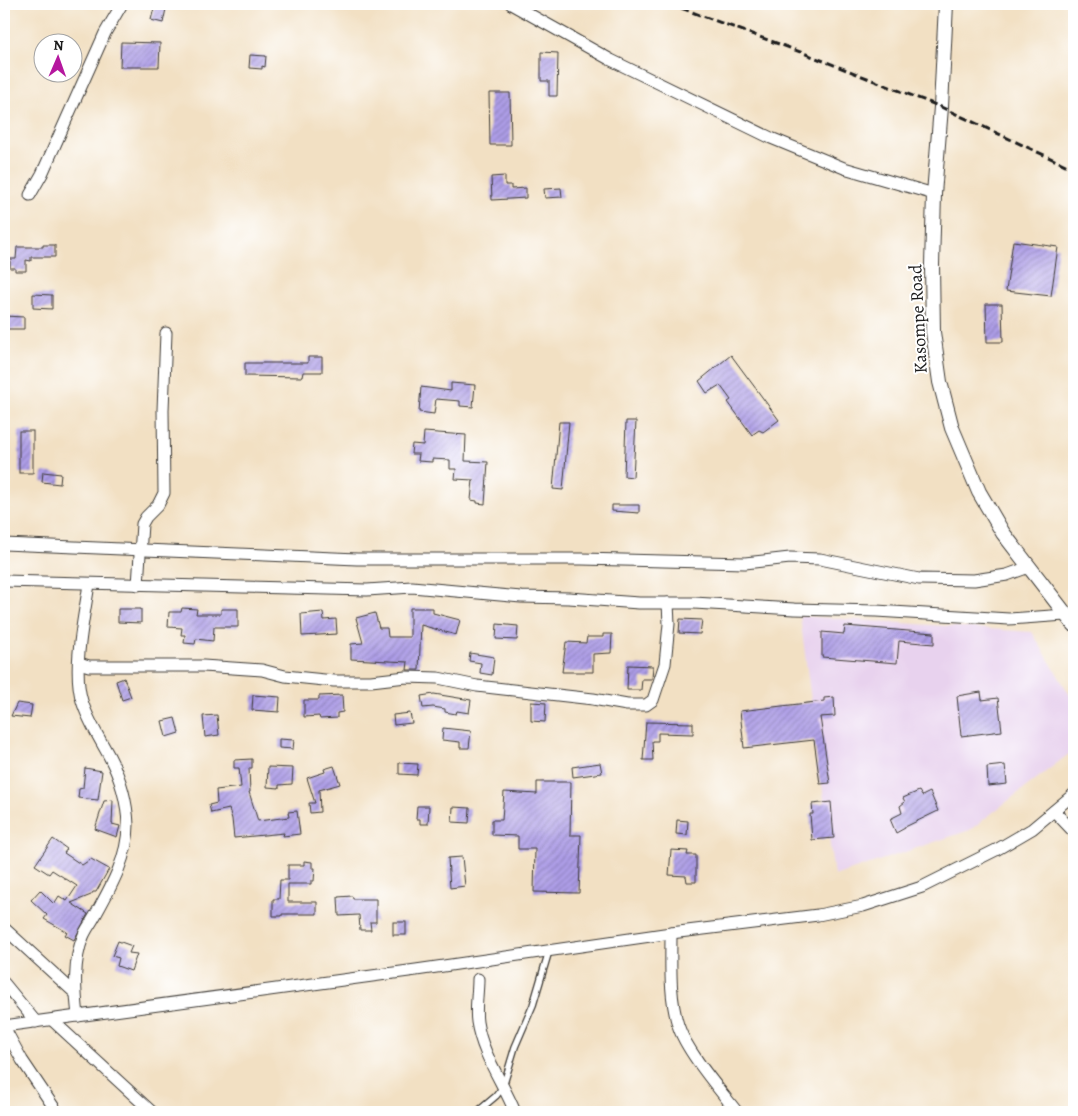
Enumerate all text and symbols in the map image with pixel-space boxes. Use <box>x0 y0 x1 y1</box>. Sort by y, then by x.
north arrow <box>32 32 82 82</box>
text: N <box>53 36 64 55</box>
street label: Kasompe Road <box>903 263 933 374</box>

